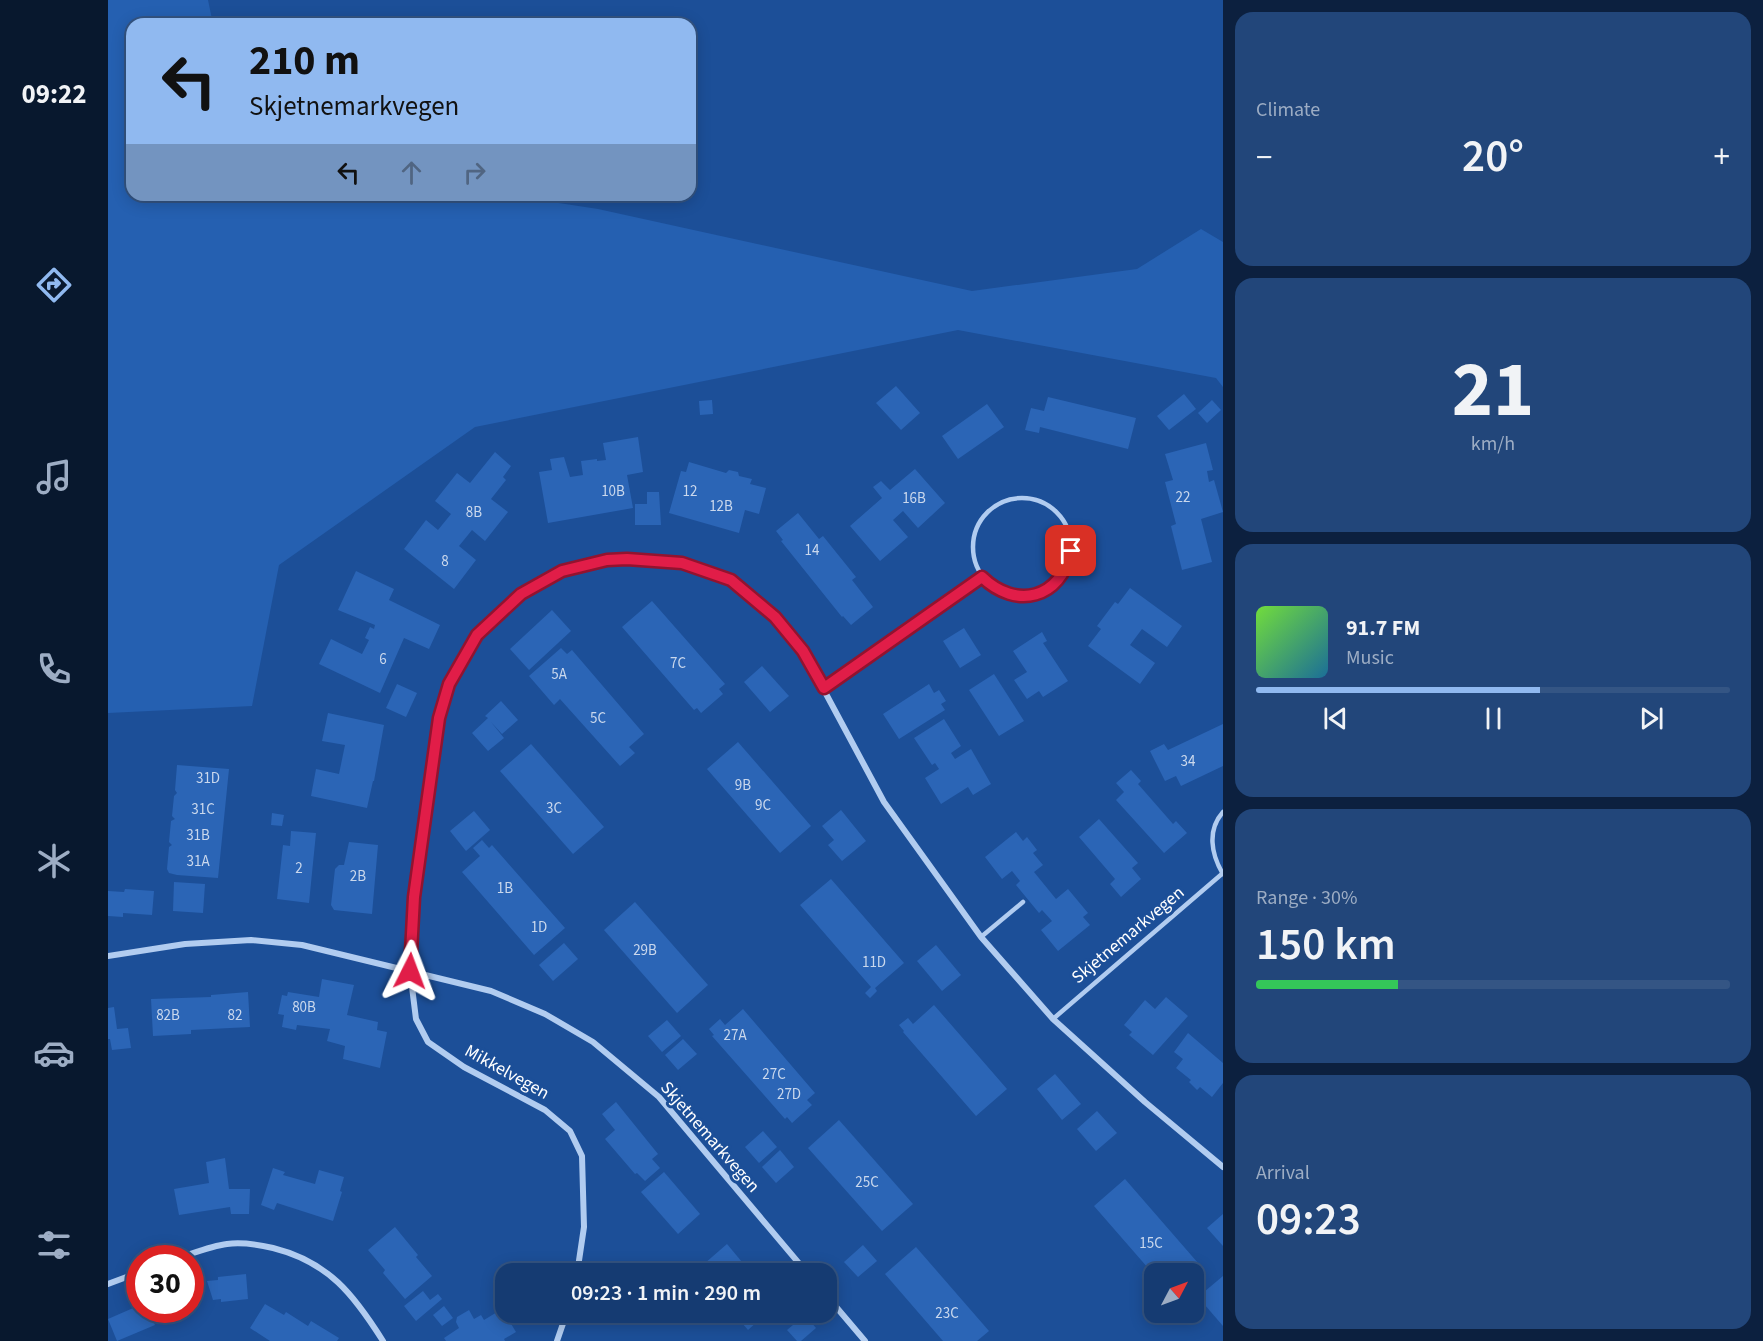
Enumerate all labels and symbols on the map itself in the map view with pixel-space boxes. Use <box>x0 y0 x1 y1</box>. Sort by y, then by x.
house number: 10B <box>601 481 625 502</box>
house number: 12 <box>683 481 697 502</box>
house number: 22 <box>1176 487 1190 508</box>
house number: 16B <box>902 488 926 509</box>
house number: 12B <box>709 496 733 517</box>
house number: 8B <box>466 502 482 523</box>
pin <box>1045 525 1096 576</box>
house number: 14 <box>805 540 820 561</box>
house number: 8 <box>441 551 449 572</box>
house number: 6 <box>379 649 387 670</box>
house number: 7C <box>670 653 686 674</box>
house number: 5A <box>551 664 568 685</box>
house number: 5C <box>590 708 606 729</box>
house number: 34 <box>1181 751 1196 772</box>
house number: 31D <box>196 768 220 789</box>
house number: 9B <box>735 775 751 796</box>
house number: 9C <box>755 795 771 816</box>
house number: 3C <box>546 798 562 819</box>
house number: 31C <box>191 799 215 820</box>
house number: 31B <box>186 825 210 846</box>
house number: 31A <box>186 851 210 872</box>
house number: 2 <box>295 858 303 879</box>
house number: 2B <box>350 866 366 887</box>
house number: 1B <box>497 878 513 899</box>
street label: Skjetnemarkvegen <box>1066 880 1190 990</box>
house number: 1D <box>531 917 547 938</box>
position arrow <box>378 939 442 1003</box>
house number: 29B <box>633 940 657 961</box>
house number: 11D <box>862 952 886 973</box>
house number: 80B <box>292 997 316 1018</box>
house number: 82B <box>156 1005 180 1026</box>
house number: 82 <box>228 1005 242 1026</box>
house number: 27A <box>723 1025 747 1046</box>
street label: Mikkelvegen <box>460 1038 554 1106</box>
house number: 27C <box>762 1064 786 1085</box>
street label: Skjetnemarkvegen <box>655 1076 765 1198</box>
house number: 27D <box>777 1084 801 1105</box>
house number: 25C <box>855 1172 879 1193</box>
house number: 15C <box>1139 1233 1163 1254</box>
speed limit sign: 30 <box>126 1245 204 1323</box>
north arrow <box>1144 1263 1204 1323</box>
house number: 23C <box>935 1303 959 1324</box>

